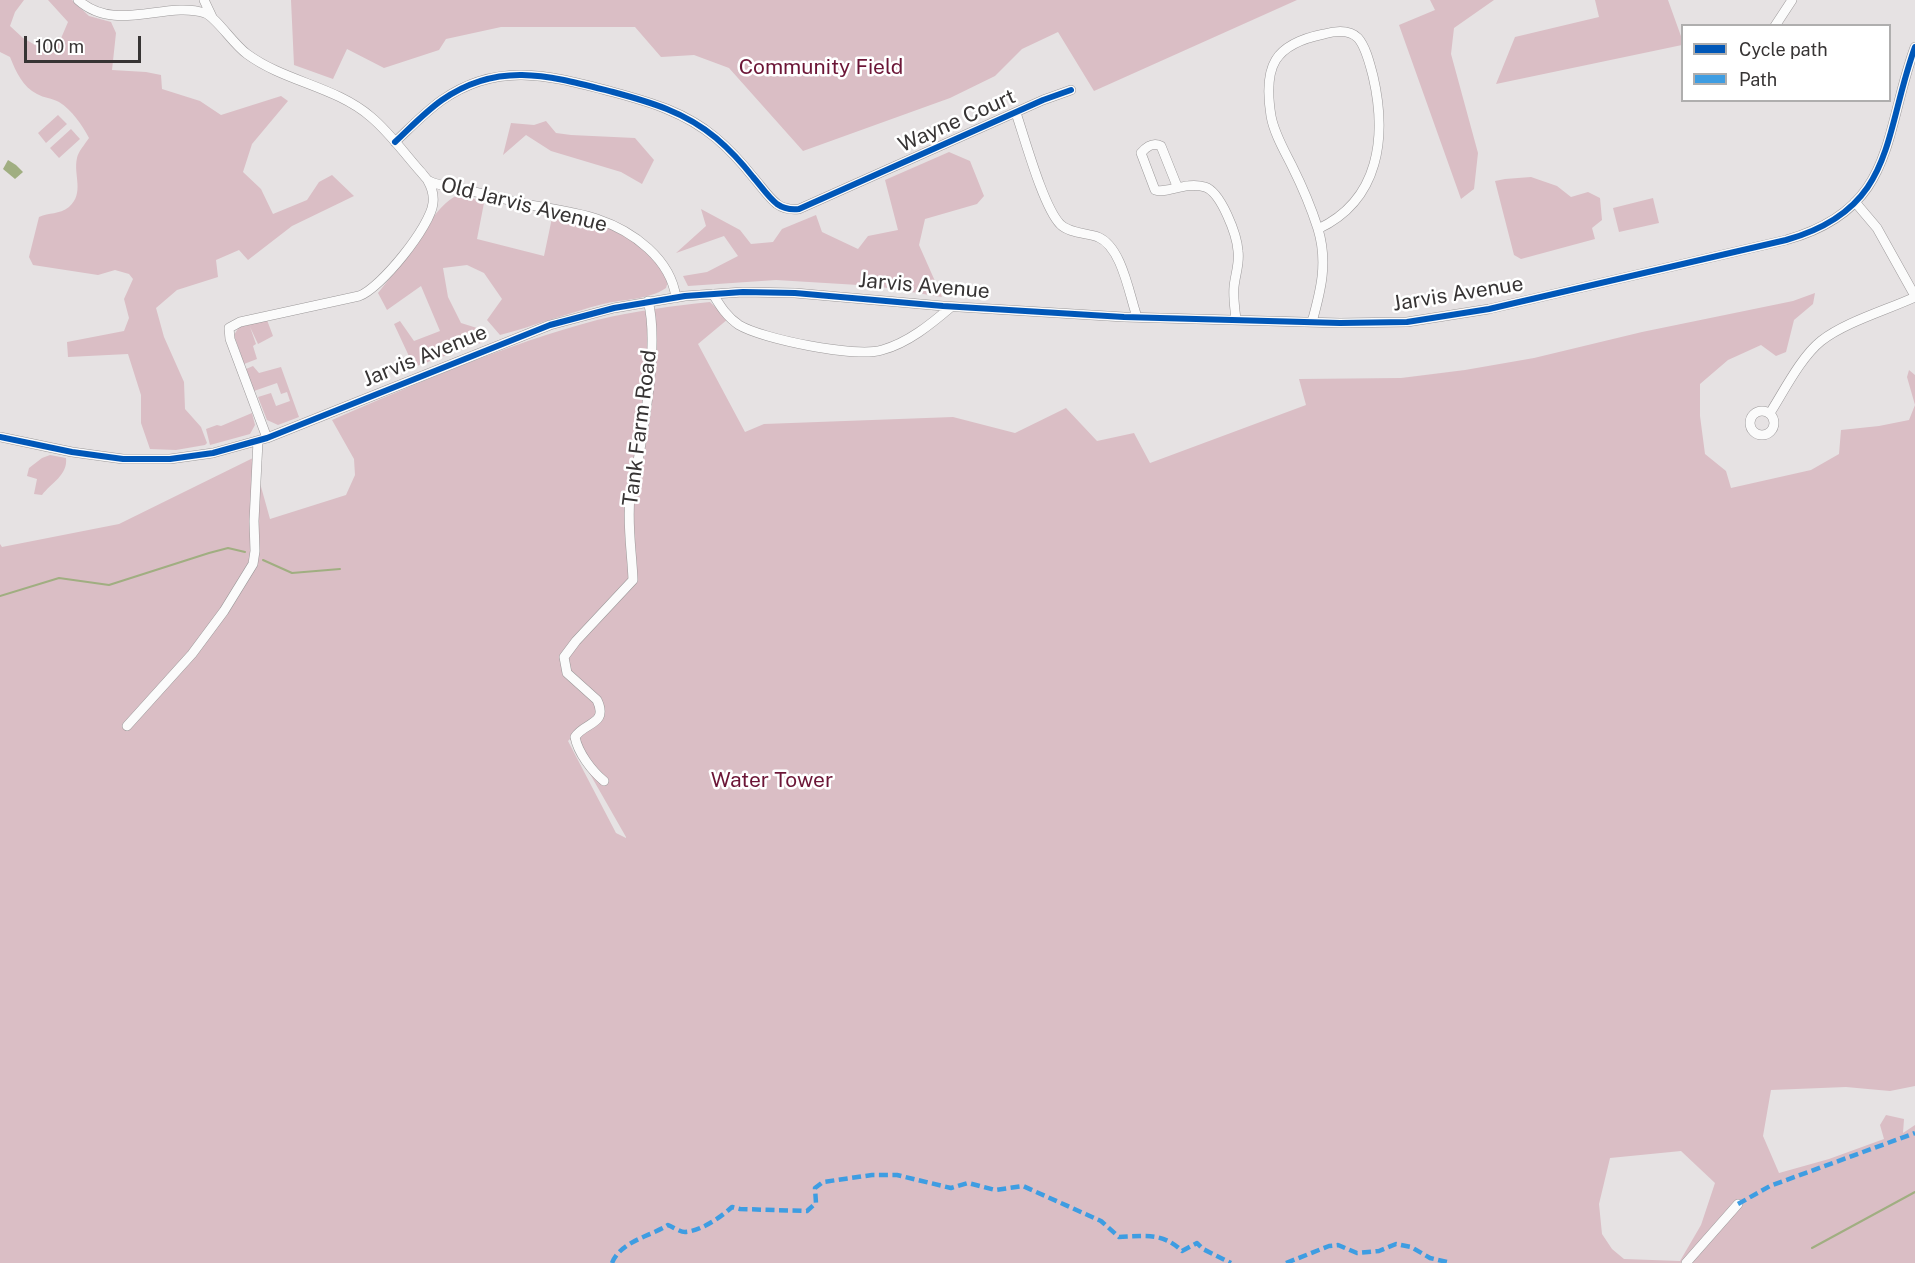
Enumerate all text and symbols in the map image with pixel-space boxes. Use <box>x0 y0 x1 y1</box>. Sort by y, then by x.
scale bar <box>27 24 144 62</box>
legend <box>1681 24 1891 102</box>
text: 100 m <box>35 36 84 57</box>
text: Cycle path <box>1739 39 1828 60</box>
park label: Community Field <box>739 55 903 81</box>
text: Path <box>1739 69 1777 90</box>
street label: Wayne Court <box>895 84 1019 158</box>
street label: Old Jarvis Avenue <box>438 172 610 238</box>
street label: Jarvis Avenue <box>857 268 991 304</box>
street label: Jarvis Avenue <box>1391 271 1525 317</box>
street label: Jarvis Avenue <box>359 320 491 392</box>
street label: Tank Farm Road <box>618 349 662 507</box>
park label: Water Tower <box>711 768 833 794</box>

